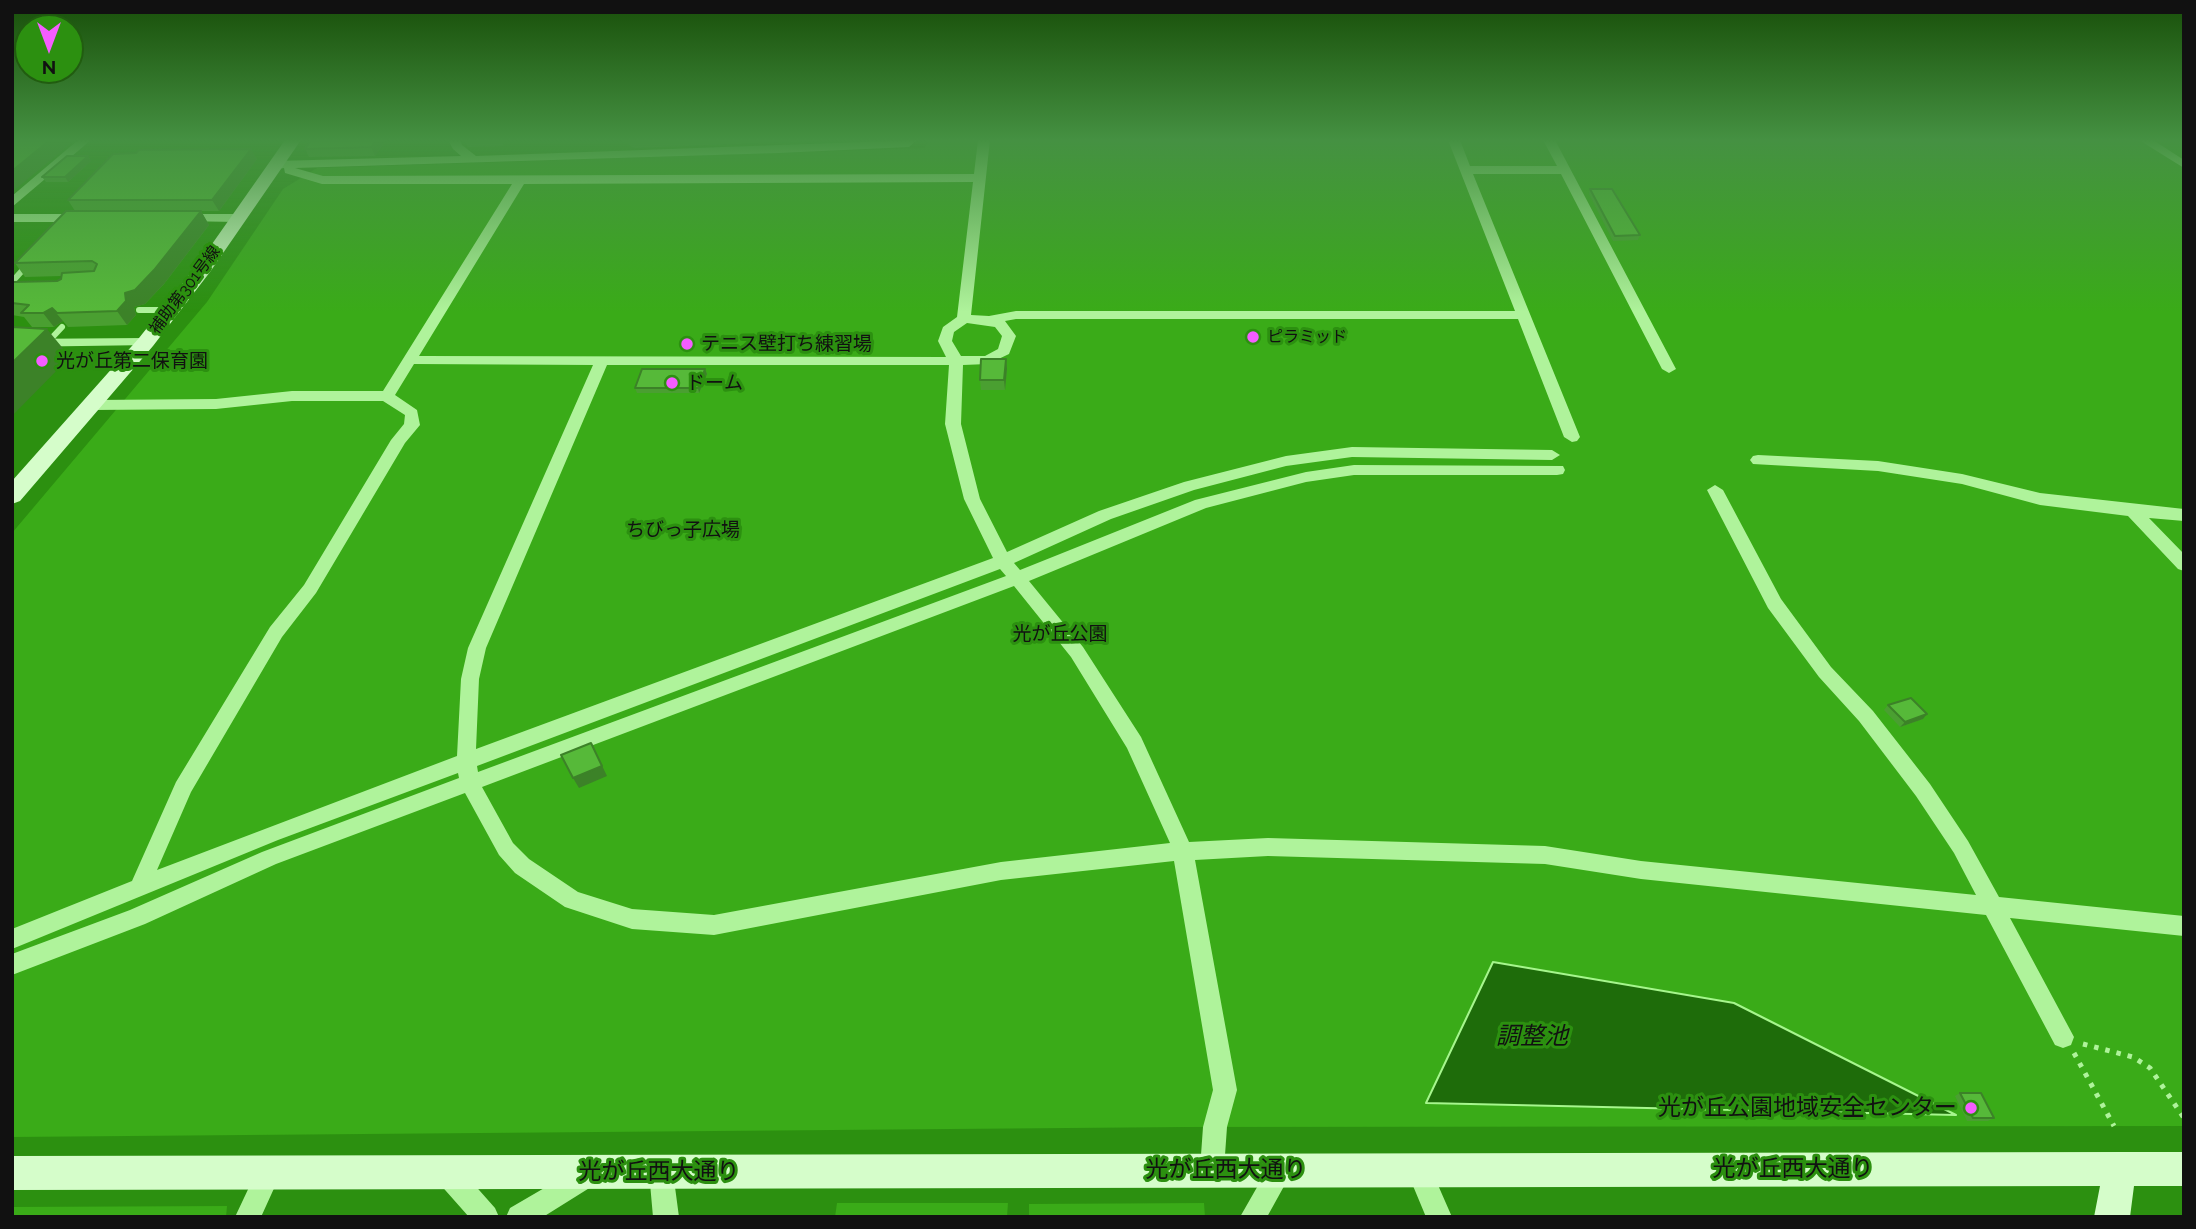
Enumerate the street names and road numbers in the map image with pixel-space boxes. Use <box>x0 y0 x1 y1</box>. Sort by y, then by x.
street label: 補助第301号線 <box>146 242 224 338</box>
street label: 光が丘西大通り <box>1713 1155 1873 1183</box>
street label: 光が丘西大通り <box>1146 1156 1306 1184</box>
street label: 光が丘西大通り <box>579 1158 739 1186</box>

